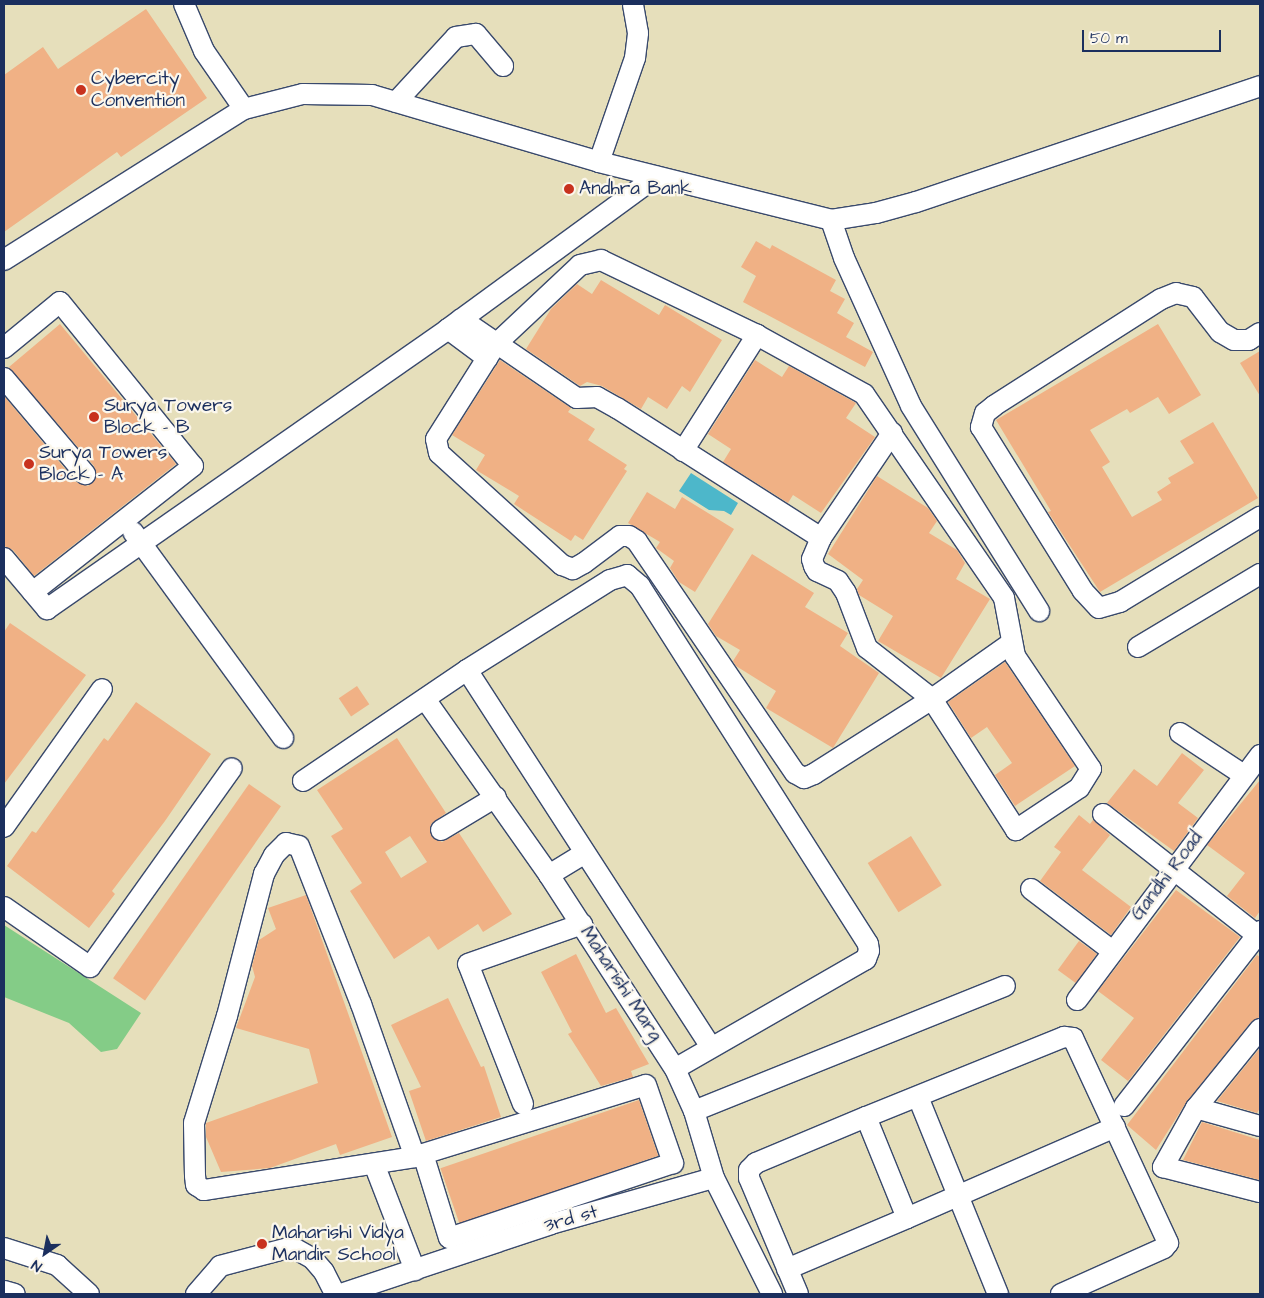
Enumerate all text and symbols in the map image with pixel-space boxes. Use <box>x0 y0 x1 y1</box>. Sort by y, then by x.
scale bar <box>1084 20 1223 52</box>
text: 50 m <box>1090 28 1128 49</box>
place label: Cybercity Convention <box>91 68 185 112</box>
marker: Cybercity Convention <box>75 84 87 96</box>
place label: Andhra Bank <box>579 178 692 200</box>
marker: Andhra Bank <box>563 183 575 195</box>
place label: Surya Towers Block - B <box>104 395 232 439</box>
marker: Surya Towers Block - B <box>88 411 100 423</box>
place label: Surya Towers Block - A <box>39 442 167 486</box>
marker: Surya Towers Block - A <box>23 458 35 470</box>
street label: Gandhi Road <box>1126 827 1208 925</box>
street label: Maharishi Marg <box>575 922 667 1046</box>
street label: 3rd st <box>542 1201 600 1237</box>
place label: Maharishi Vidya Mandir School <box>272 1222 404 1266</box>
north arrow <box>20 1228 70 1278</box>
marker: Maharishi Vidya Mandir School <box>256 1238 268 1250</box>
text: N <box>28 1255 46 1276</box>

